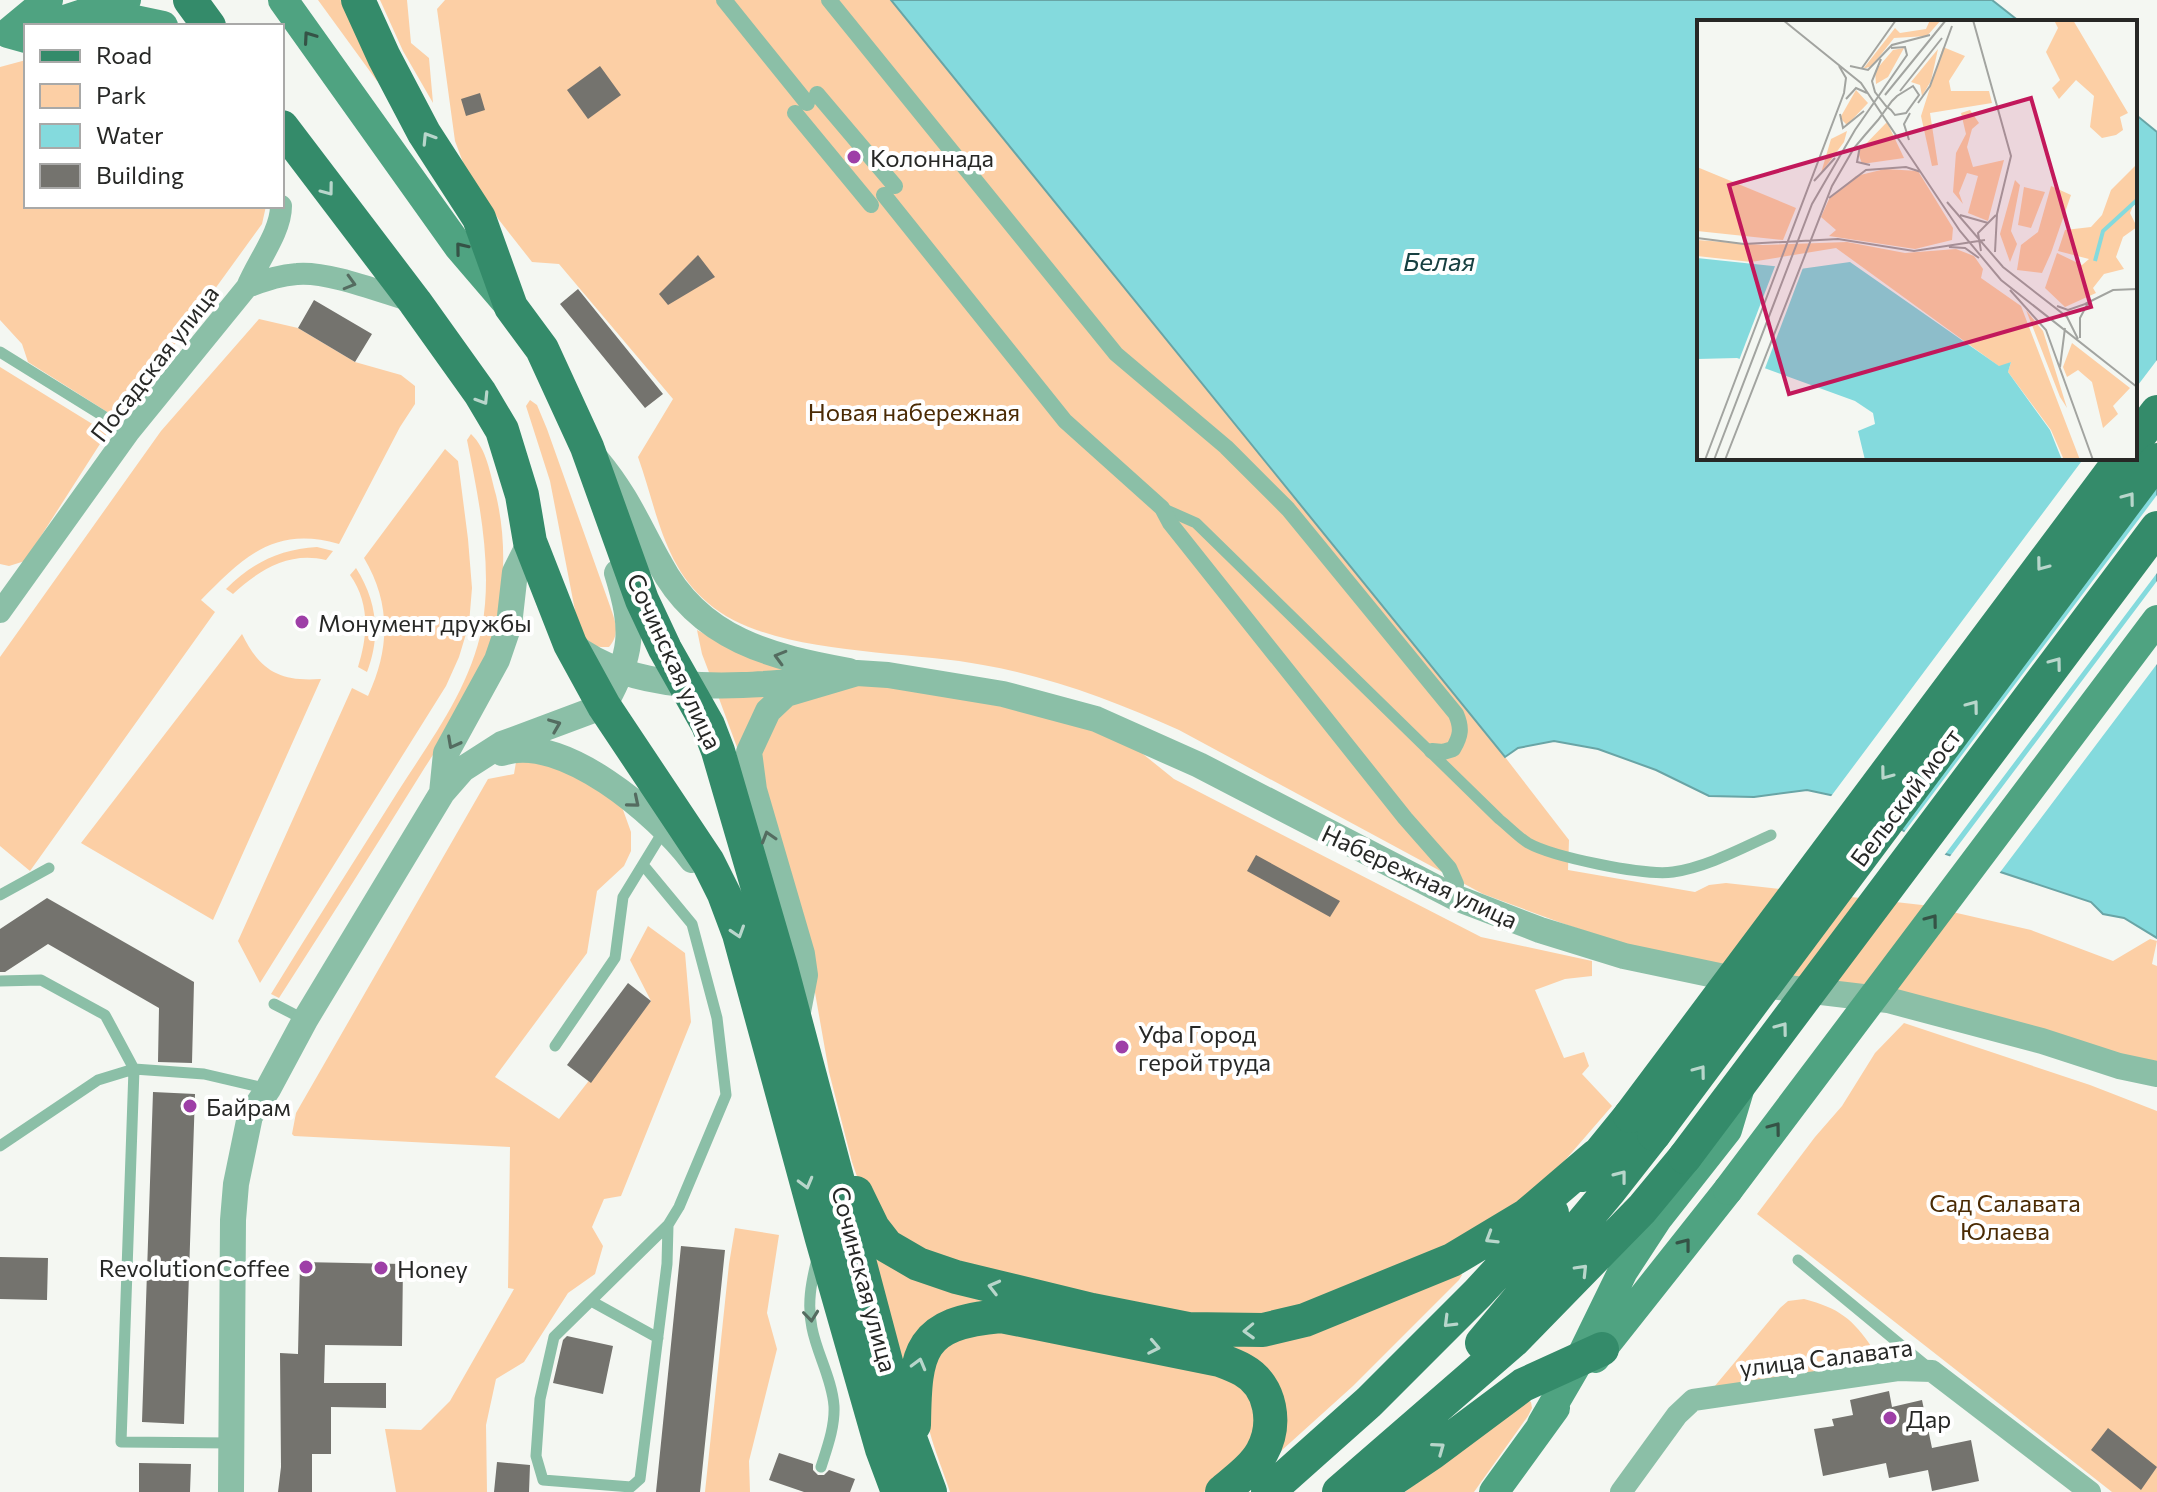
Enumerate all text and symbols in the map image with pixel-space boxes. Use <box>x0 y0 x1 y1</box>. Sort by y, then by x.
inset map <box>1697 20 2137 460</box>
legend <box>24 24 284 208</box>
one-way arrow <box>304 32 319 46</box>
text: Road <box>96 40 152 69</box>
text: Park <box>96 80 146 109</box>
text: Water <box>96 120 164 149</box>
one-way arrow <box>422 132 438 147</box>
place label: Колоннада <box>870 143 994 172</box>
marker: Колоннада <box>845 148 863 166</box>
text: Building <box>96 160 184 189</box>
one-way arrow <box>318 181 333 196</box>
one-way arrow <box>456 242 470 257</box>
water label: Белая <box>1403 245 1475 276</box>
one-way arrow <box>343 274 357 291</box>
street label: Посадская улица <box>84 279 224 447</box>
one-way arrow <box>474 390 489 405</box>
park label: Новая набережная <box>808 397 1020 426</box>
one-way arrow <box>2119 492 2133 507</box>
one-way arrow <box>2037 557 2052 571</box>
street label: Сочинская улица <box>622 568 728 754</box>
place label: Монумент дружбы <box>318 608 532 637</box>
marker: Монумент дружбы <box>293 613 311 631</box>
one-way arrow <box>774 650 788 666</box>
one-way arrow <box>2046 657 2060 672</box>
one-way arrow <box>1964 700 1978 715</box>
one-way arrow <box>547 718 561 735</box>
street label: Бельский мост <box>1844 722 1966 872</box>
one-way arrow <box>447 735 462 750</box>
one-way arrow <box>1882 765 1896 779</box>
one-way arrow <box>625 792 639 807</box>
street label: Набережная улица <box>1318 818 1522 934</box>
one-way arrow <box>761 831 777 845</box>
one-way arrow <box>1922 914 1936 929</box>
one-way arrow <box>728 924 744 938</box>
place label: Уфа Город герой труда <box>1138 1019 1271 1076</box>
one-way arrow <box>1772 1022 1787 1037</box>
marker: Уфа Город герой труда <box>1113 1038 1131 1056</box>
one-way arrow <box>1691 1066 1705 1080</box>
place label: Байрам <box>206 1092 291 1121</box>
marker: Байрам <box>181 1097 199 1115</box>
one-way arrow <box>1766 1122 1780 1136</box>
one-way arrow <box>1612 1170 1626 1185</box>
one-way arrow <box>797 1175 814 1189</box>
street label: Сочинская улица <box>826 1183 904 1375</box>
park label: Сад Салавата Юлаева <box>1929 1188 2081 1245</box>
one-way arrow <box>1485 1229 1500 1244</box>
one-way arrow <box>1676 1238 1690 1253</box>
place label: RevolutionCoffee <box>99 1253 290 1282</box>
place label: Honey <box>397 1254 468 1283</box>
marker: RevolutionCoffee <box>297 1258 315 1276</box>
marker: Honey <box>372 1259 390 1277</box>
one-way arrow <box>1573 1265 1588 1279</box>
one-way arrow <box>988 1280 1001 1297</box>
one-way arrow <box>803 1310 820 1323</box>
one-way arrow <box>1444 1313 1458 1327</box>
one-way arrow <box>1242 1322 1255 1339</box>
street label: улица Салавата <box>1738 1332 1914 1382</box>
one-way arrow <box>1146 1338 1160 1355</box>
one-way arrow <box>909 1358 926 1372</box>
place label: Дар <box>1906 1404 1951 1433</box>
marker: Дар <box>1881 1409 1899 1427</box>
one-way arrow <box>1430 1443 1444 1458</box>

